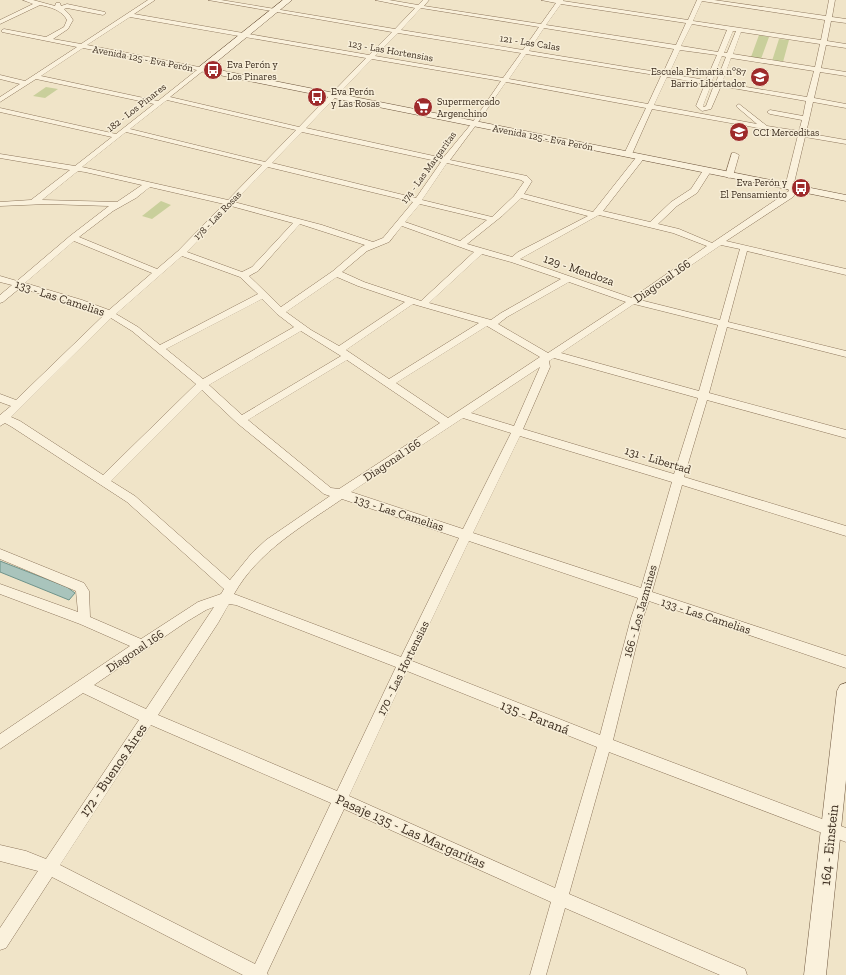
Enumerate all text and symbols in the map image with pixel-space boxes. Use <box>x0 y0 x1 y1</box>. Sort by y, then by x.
street label: 121 - Las Calas <box>499 32 561 54</box>
street label: 123 - Las Hortensias <box>347 38 434 64</box>
street label: Avenida 125 - Eva Perón <box>91 43 194 75</box>
bus stop icon: Eva Perón y Los Pinares <box>202 59 224 81</box>
place label: Eva Perón y Los Pinares <box>227 59 278 83</box>
place label: Escuela Primaria n°87 Barrio Libertador <box>651 66 746 90</box>
school or university icon: Escuela Primaria n°87 Barrio Libertador <box>749 66 771 88</box>
street label: 182 - Los Pinares <box>105 81 169 135</box>
bus stop icon: Eva Perón y Las Rosas <box>306 86 328 108</box>
place label: Eva Perón y Las Rosas <box>331 86 380 110</box>
supermarket icon: Supermercado Argenchino <box>412 96 434 118</box>
place label: Supermercado Argenchino <box>437 96 500 120</box>
school or university icon: CCI Merceditas <box>728 121 750 143</box>
street label: Avenida 125 - Eva Perón <box>491 122 594 154</box>
place label: CCI Merceditas <box>753 127 819 139</box>
street label: 174 - Las Margaritas <box>399 129 459 206</box>
place label: Eva Perón y El Pensamiento <box>720 177 788 201</box>
bus stop icon: Eva Perón y El Pensamiento <box>790 177 812 199</box>
street label: 178 - Las Rosas <box>191 189 244 243</box>
street label: 129 - Mendoza <box>542 251 616 289</box>
street label: Diagonal 166 <box>631 256 693 306</box>
street label: 133 - Las Camelias <box>13 277 107 319</box>
street label: Diagonal 166 <box>361 436 423 484</box>
street label: 131 - Libertad <box>623 443 693 477</box>
street label: 133 - Las Camelias <box>352 492 446 534</box>
street label: 166 - Los Jazmines <box>620 563 660 659</box>
street label: 133 - Las Camelias <box>659 595 753 637</box>
street label: 170 - Las Hortensias <box>374 618 432 718</box>
street label: Diagonal 166 <box>104 627 166 675</box>
street label: 135 - Paraná <box>498 696 572 739</box>
street label: 172 - Buenos Aires <box>76 720 151 820</box>
street label: Pasaje 135 - Las Margaritas <box>333 791 488 872</box>
street label: 164 - Einstein <box>817 804 842 887</box>

